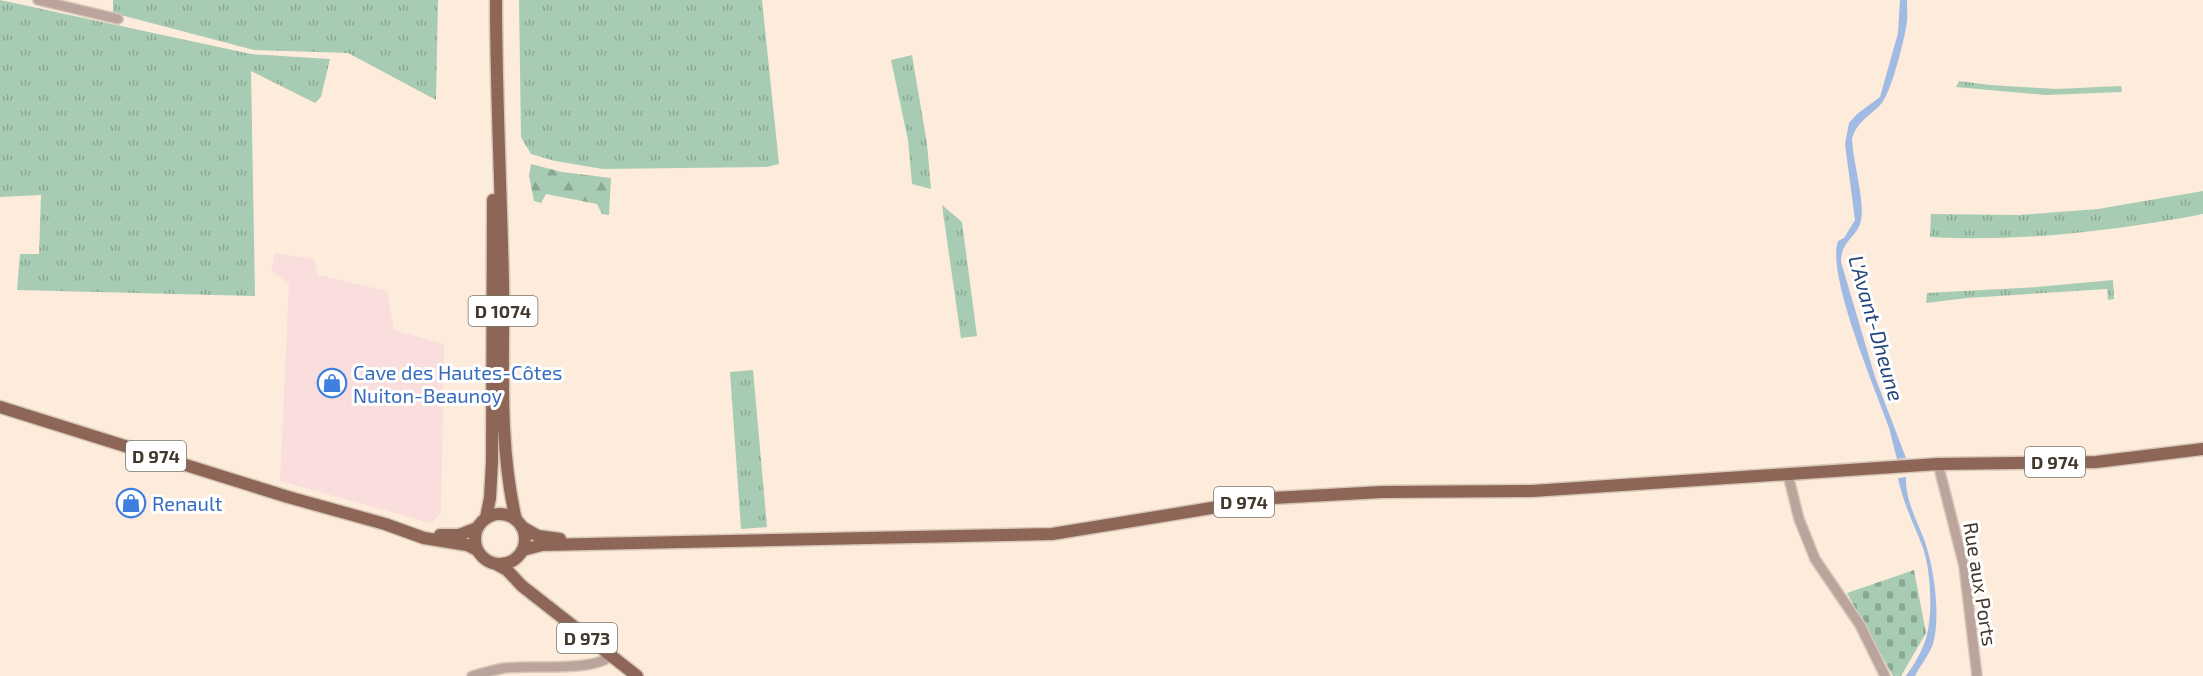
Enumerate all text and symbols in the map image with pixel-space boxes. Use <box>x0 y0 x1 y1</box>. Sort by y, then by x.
water label: L'Avant-Dheune <box>1844 252 1910 404</box>
road number: D 1074 <box>468 296 538 326</box>
place label: Cave des Hautes-Côtes Nuiton-Beaunoy <box>353 360 562 407</box>
shop icon: Cave des Hautes-Côtes Nuiton-Beaunoy <box>316 367 348 399</box>
road number: D 974 <box>126 441 186 471</box>
road number: D 974 <box>2025 447 2085 477</box>
shop icon: Renault <box>115 487 147 519</box>
road number: D 974 <box>1214 487 1274 517</box>
place label: Renault <box>152 491 223 515</box>
street label: Rue aux Ports <box>1959 520 2003 648</box>
road number: D 973 <box>557 623 617 653</box>

